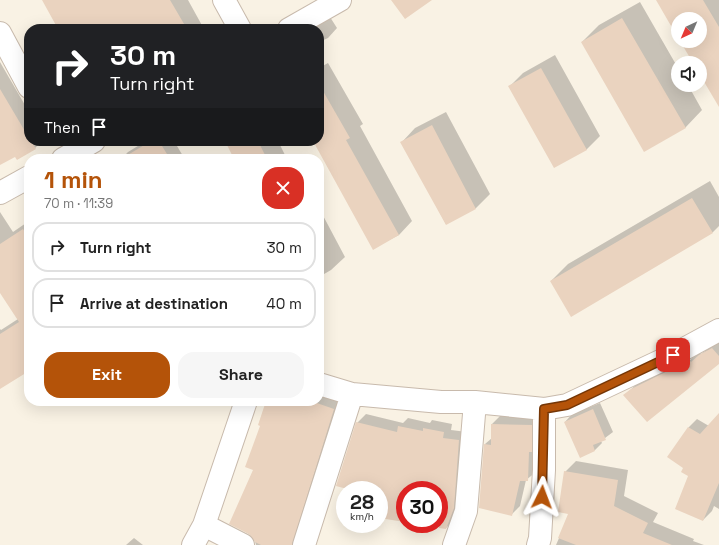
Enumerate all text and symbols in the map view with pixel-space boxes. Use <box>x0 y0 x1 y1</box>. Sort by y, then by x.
north arrow <box>671 12 707 48</box>
map controls <box>671 12 707 92</box>
text: 30 m <box>110 37 176 73</box>
icon: right <box>44 40 96 92</box>
button: sound <box>671 56 707 92</box>
text: Turn right <box>110 72 194 95</box>
icon: arrive <box>88 116 110 138</box>
text: Then <box>44 118 80 137</box>
text: 1 min <box>44 164 103 195</box>
button: close <box>262 167 304 209</box>
text: 70 m · 11:39 <box>44 195 113 212</box>
icon: right <box>46 236 68 258</box>
text: Turn right <box>80 238 151 257</box>
text: 30 m <box>267 238 302 257</box>
icon: arrive <box>46 292 68 314</box>
text: Arrive at destination <box>80 294 228 313</box>
text: 40 m <box>266 294 302 313</box>
pin <box>656 338 690 372</box>
icon: arrive <box>662 344 684 366</box>
button: Exit <box>44 352 170 398</box>
button: Share <box>178 352 304 398</box>
position arrow <box>521 476 563 518</box>
speed limit sign: 30 <box>396 481 448 533</box>
text: 28 <box>350 489 374 515</box>
text: km/h <box>350 510 374 523</box>

